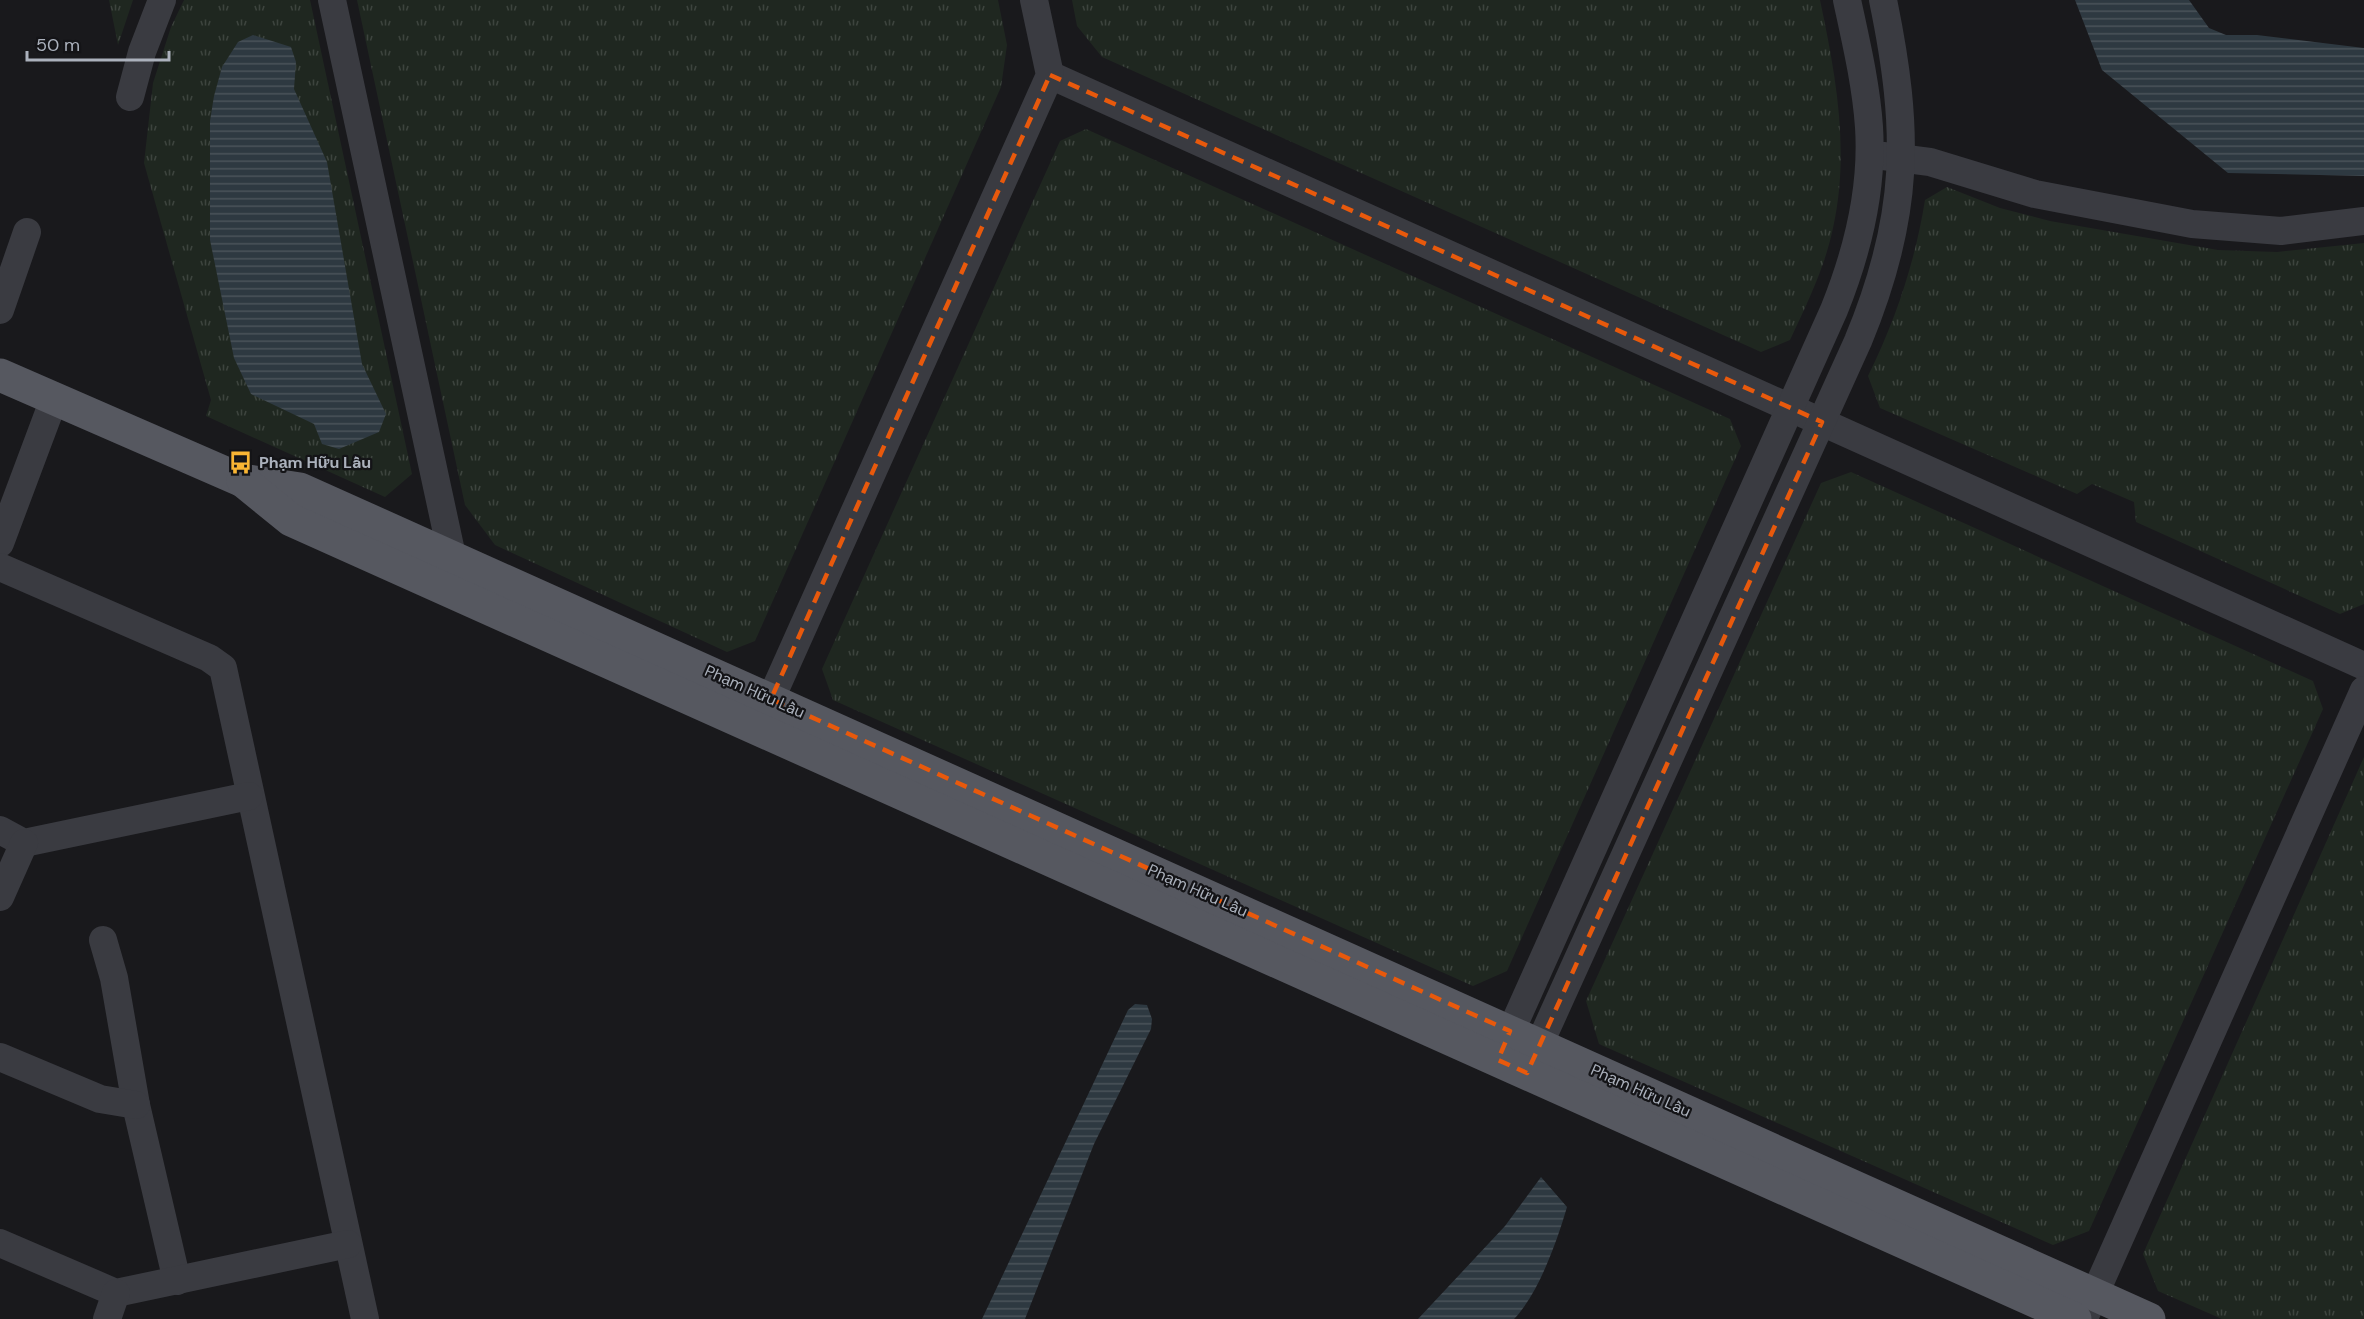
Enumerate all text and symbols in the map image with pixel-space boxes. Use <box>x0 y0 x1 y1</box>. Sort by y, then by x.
scale bar <box>27 24 170 62</box>
text: 50 m <box>36 33 80 57</box>
bus stop icon: Phạm Hữu Lầu <box>228 449 254 475</box>
place label: Phạm Hữu Lầu <box>259 452 371 473</box>
street label: Phạm Hữu Lầu <box>702 660 808 723</box>
street label: Phạm Hữu Lầu <box>1145 859 1251 922</box>
street label: Phạm Hữu Lầu <box>1588 1059 1694 1122</box>

